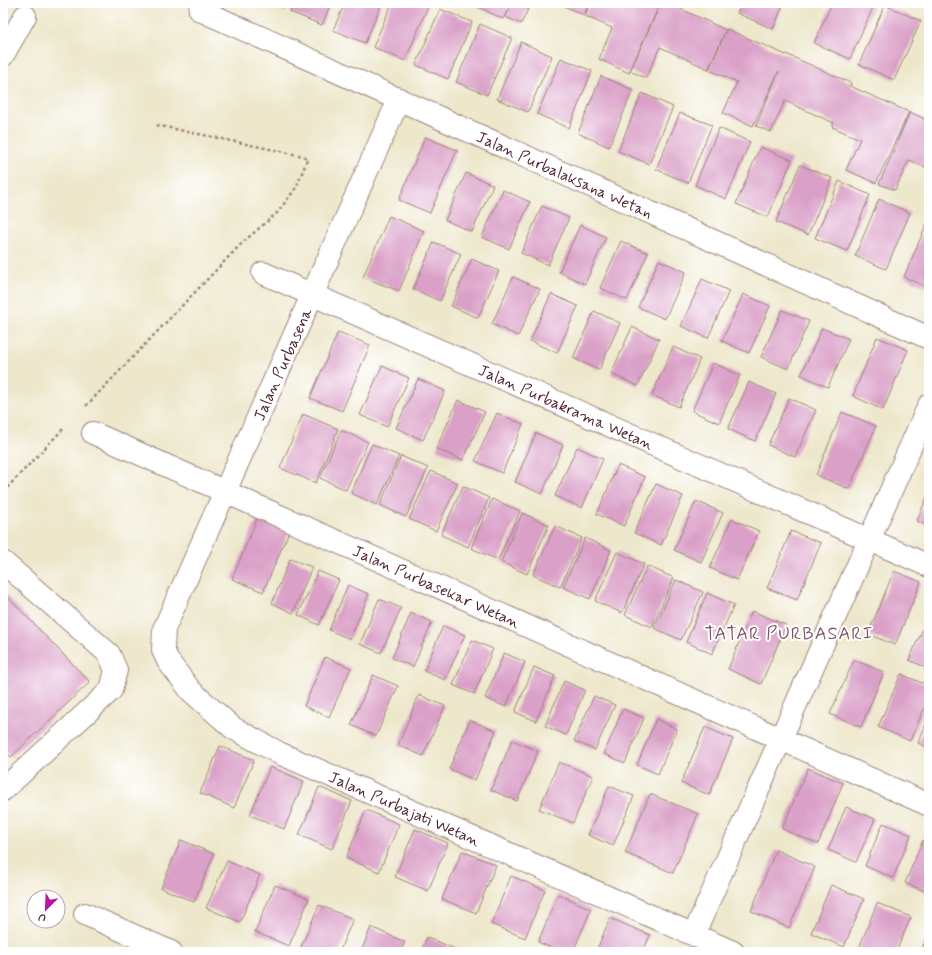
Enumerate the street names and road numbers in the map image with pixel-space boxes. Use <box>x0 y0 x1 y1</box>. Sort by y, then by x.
street label: Jalan Purbalaksana Wetan <box>473 127 656 224</box>
street label: Jalan Purbasena <box>249 305 318 424</box>
street label: Jalan Purbakrama Wetan <box>475 360 657 456</box>
street label: Jalan Purbasekar Wetan <box>349 541 523 634</box>
street label: Jalan Purbajati Wetan <box>325 767 483 852</box>

